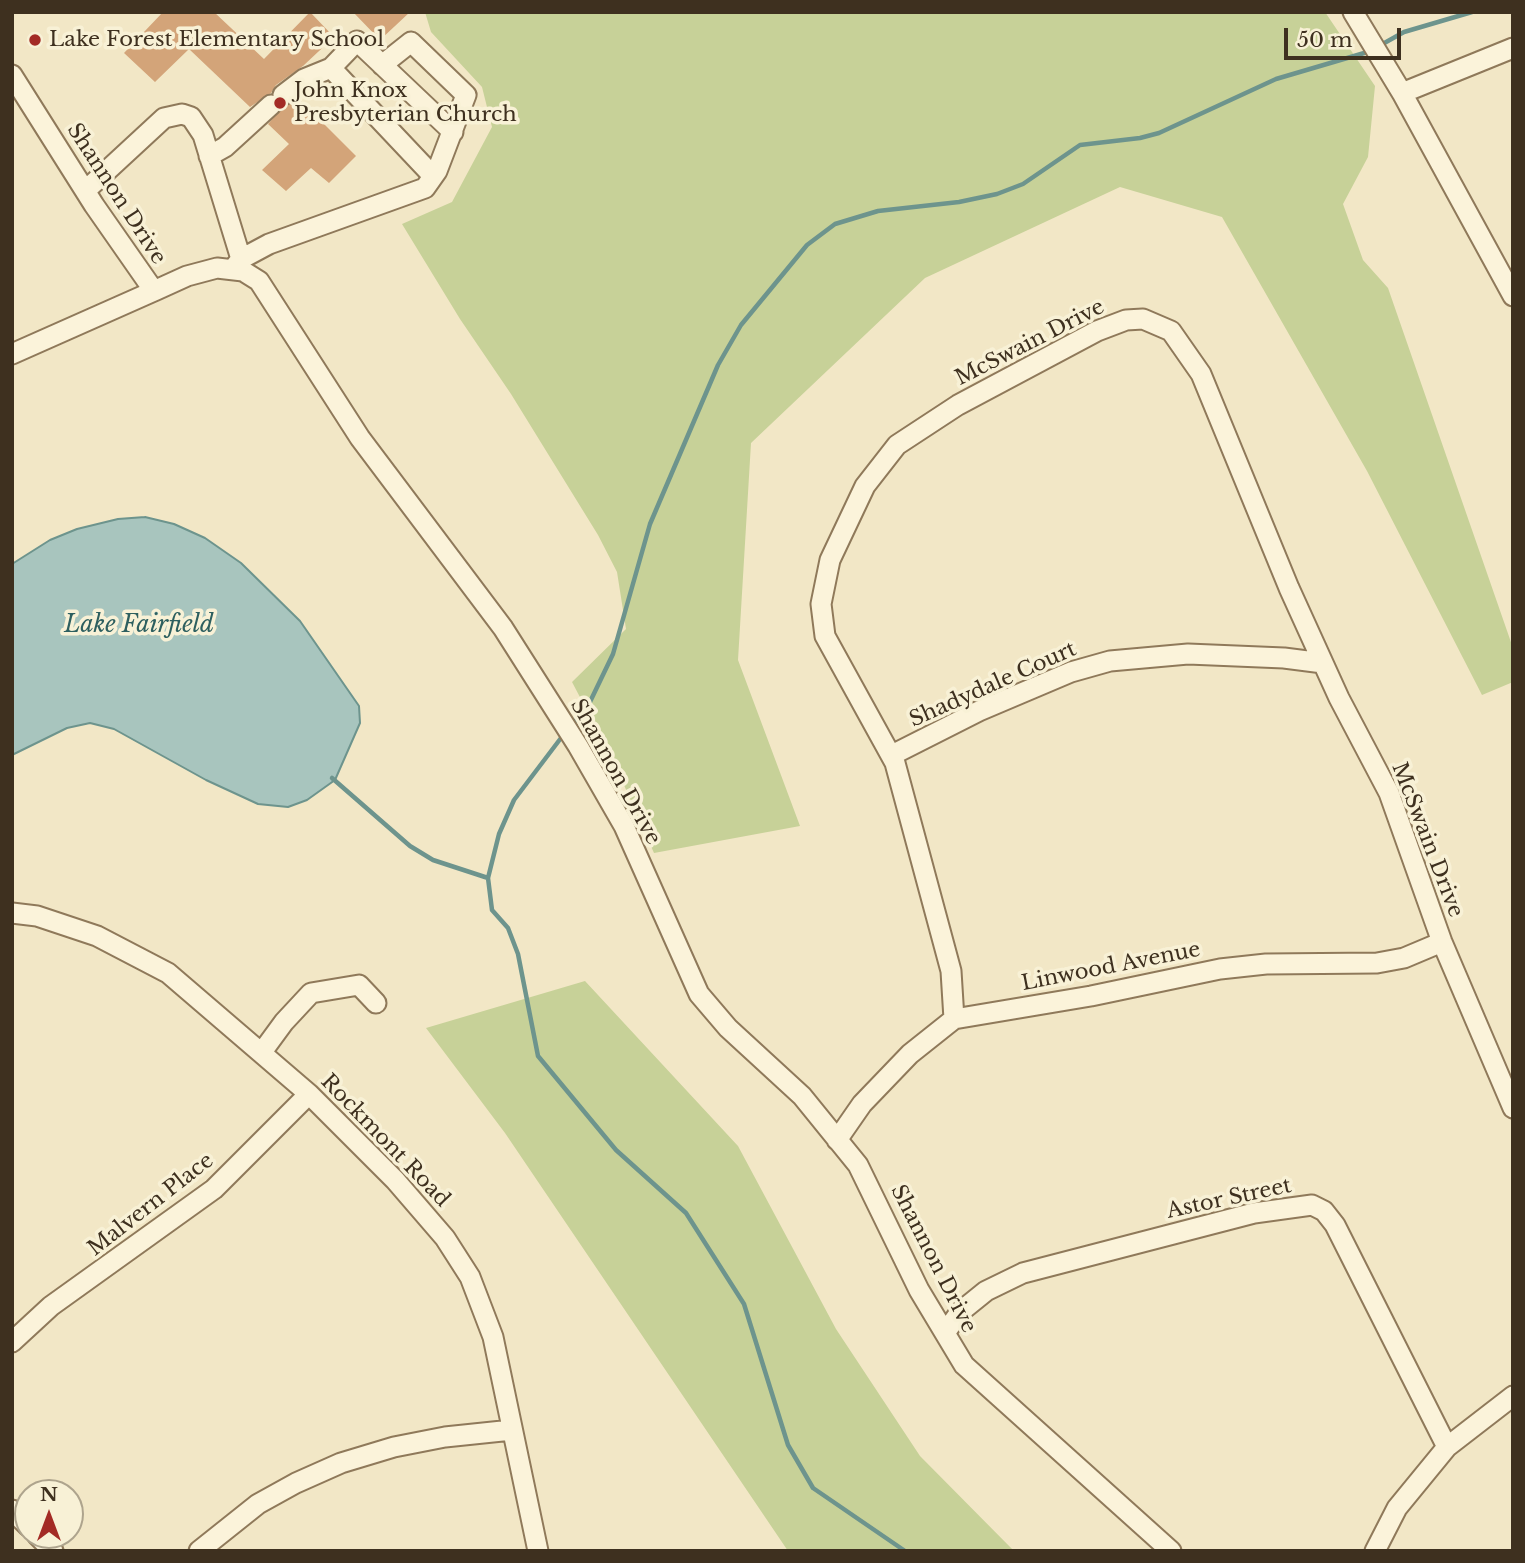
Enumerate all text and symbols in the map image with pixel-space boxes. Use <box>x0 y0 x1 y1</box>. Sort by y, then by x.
scale bar <box>1287 14 1404 58</box>
place label: Lake Forest Elementary School <box>49 27 384 53</box>
text: 50 m <box>1297 27 1352 53</box>
marker: Lake Forest Elementary School <box>27 32 43 48</box>
place label: John Knox Presbyterian Church <box>294 78 517 128</box>
marker: John Knox Presbyterian Church <box>272 95 288 111</box>
street label: Shannon Drive <box>61 119 171 269</box>
street label: McSwain Drive <box>951 295 1109 391</box>
water label: Lake Fairfield <box>64 612 214 640</box>
street label: Shadydale Court <box>906 637 1080 733</box>
street label: Shannon Drive <box>565 695 665 849</box>
street label: McSwain Drive <box>1386 759 1468 921</box>
street label: Linwood Avenue <box>1019 937 1203 997</box>
street label: Rockmont Road <box>315 1069 455 1213</box>
street label: Malvern Place <box>83 1148 219 1262</box>
street label: Astor Street <box>1164 1174 1294 1224</box>
street label: Shannon Drive <box>885 1181 981 1337</box>
north arrow <box>14 1479 84 1549</box>
text: N <box>40 1483 58 1506</box>

